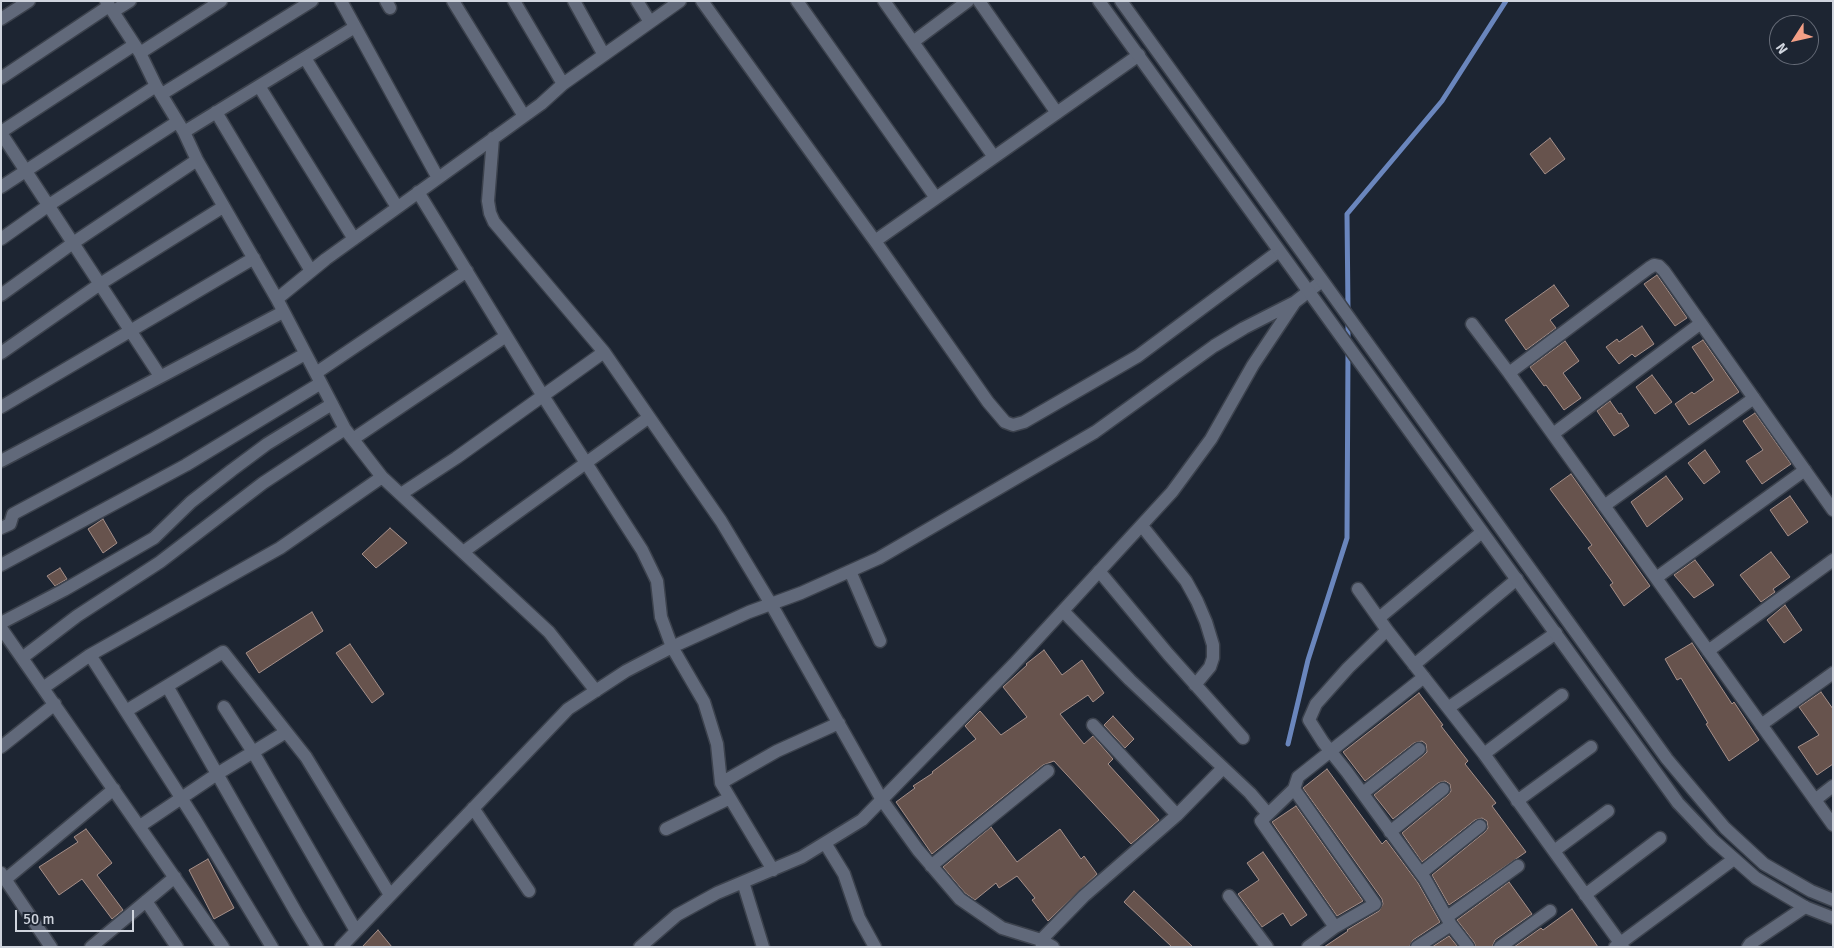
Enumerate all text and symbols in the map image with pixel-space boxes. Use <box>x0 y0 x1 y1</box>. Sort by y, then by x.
north arrow <box>1769 15 1819 65</box>
text: N <box>1772 39 1792 57</box>
scale bar <box>18 900 136 932</box>
text: 50 m <box>23 910 54 928</box>

